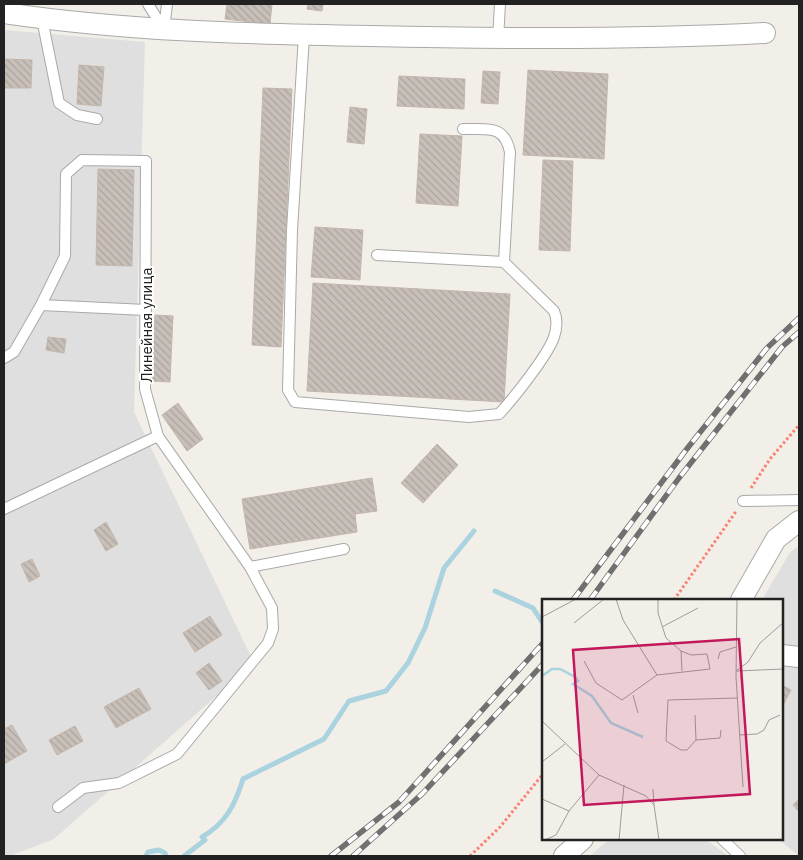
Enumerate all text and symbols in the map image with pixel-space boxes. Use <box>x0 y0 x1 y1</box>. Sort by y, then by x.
street label: Линейная улица <box>137 268 156 382</box>
inset map <box>542 599 783 840</box>

